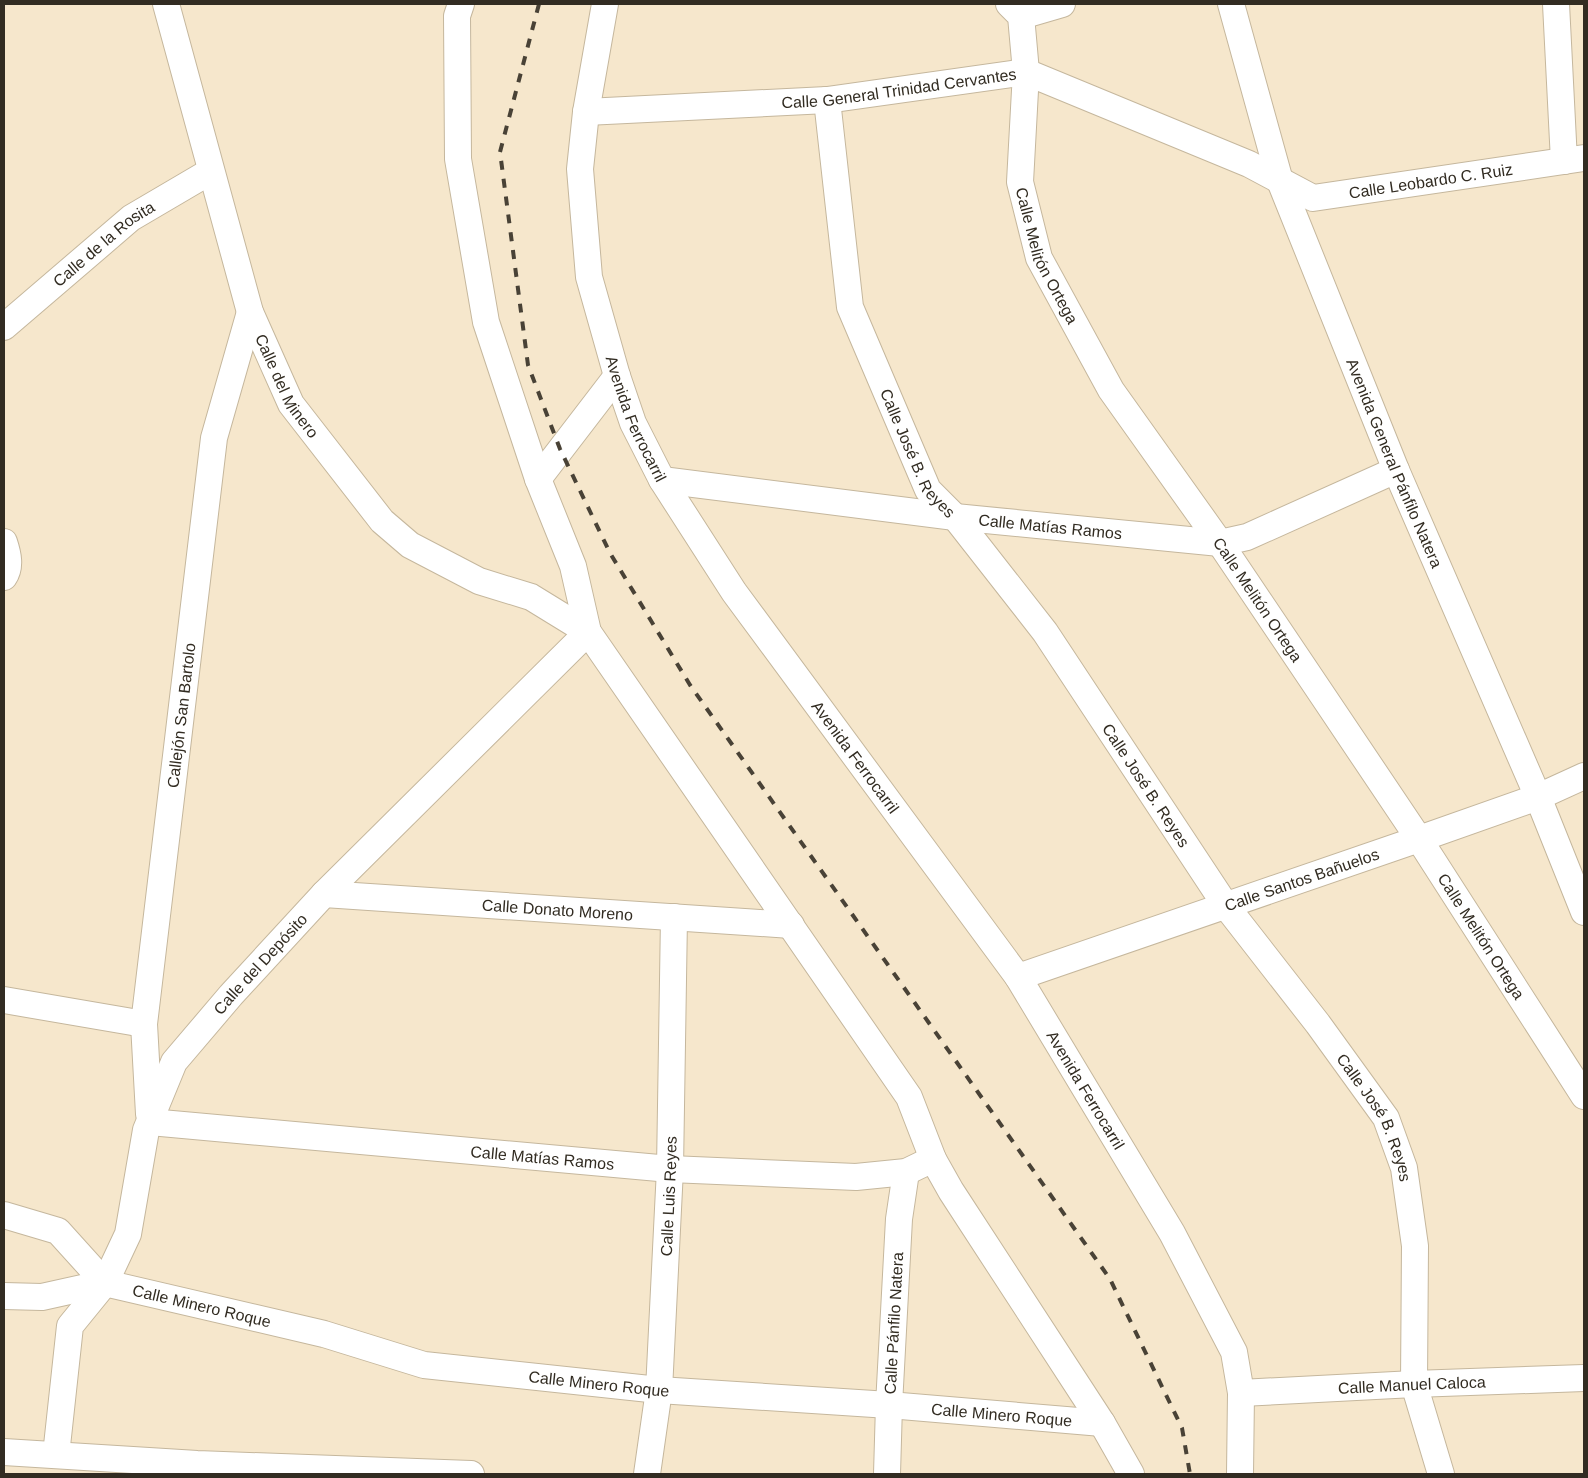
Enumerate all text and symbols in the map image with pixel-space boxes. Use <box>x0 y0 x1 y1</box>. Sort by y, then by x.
street label: Calle General Trinidad Cervantes <box>781 65 1017 111</box>
street label: Calle Leobardo C. Ruiz <box>1348 161 1514 202</box>
street label: Calle Melitón Ortega <box>1013 186 1081 327</box>
street label: Calle de la Rosita <box>50 198 158 290</box>
street label: Calle del Minero <box>252 331 322 441</box>
street label: Avenida Ferrocarril <box>603 354 669 485</box>
street label: Avenida General Pánfilo Natera <box>1343 356 1445 570</box>
street label: Calle José B. Reyes <box>877 386 958 521</box>
street label: Calle Matías Ramos <box>978 511 1123 542</box>
street label: Calle Melitón Ortega <box>1210 534 1305 665</box>
street label: Callejón San Bartolo <box>164 642 198 789</box>
street label: Avenida Ferrocarril <box>808 698 902 817</box>
street label: Calle José B. Reyes <box>1099 721 1193 850</box>
street label: Calle Santos Bañuelos <box>1222 845 1381 914</box>
street label: Calle Melitón Ortega <box>1434 870 1528 1002</box>
street label: Calle Donato Moreno <box>481 897 634 923</box>
street label: Calle del Depósito <box>210 910 311 1018</box>
street label: Avenida Ferrocarril <box>1043 1028 1127 1152</box>
street label: Calle José B. Reyes <box>1333 1050 1414 1183</box>
street label: Calle Luis Reyes <box>658 1136 680 1257</box>
street label: Calle Matías Ramos <box>470 1143 615 1173</box>
street label: Calle Pánfilo Natera <box>882 1252 906 1395</box>
street label: Calle Minero Roque <box>131 1282 273 1330</box>
street label: Calle Minero Roque <box>528 1368 670 1400</box>
street label: Calle Manuel Caloca <box>1338 1373 1486 1397</box>
street label: Calle Minero Roque <box>930 1401 1073 1429</box>

